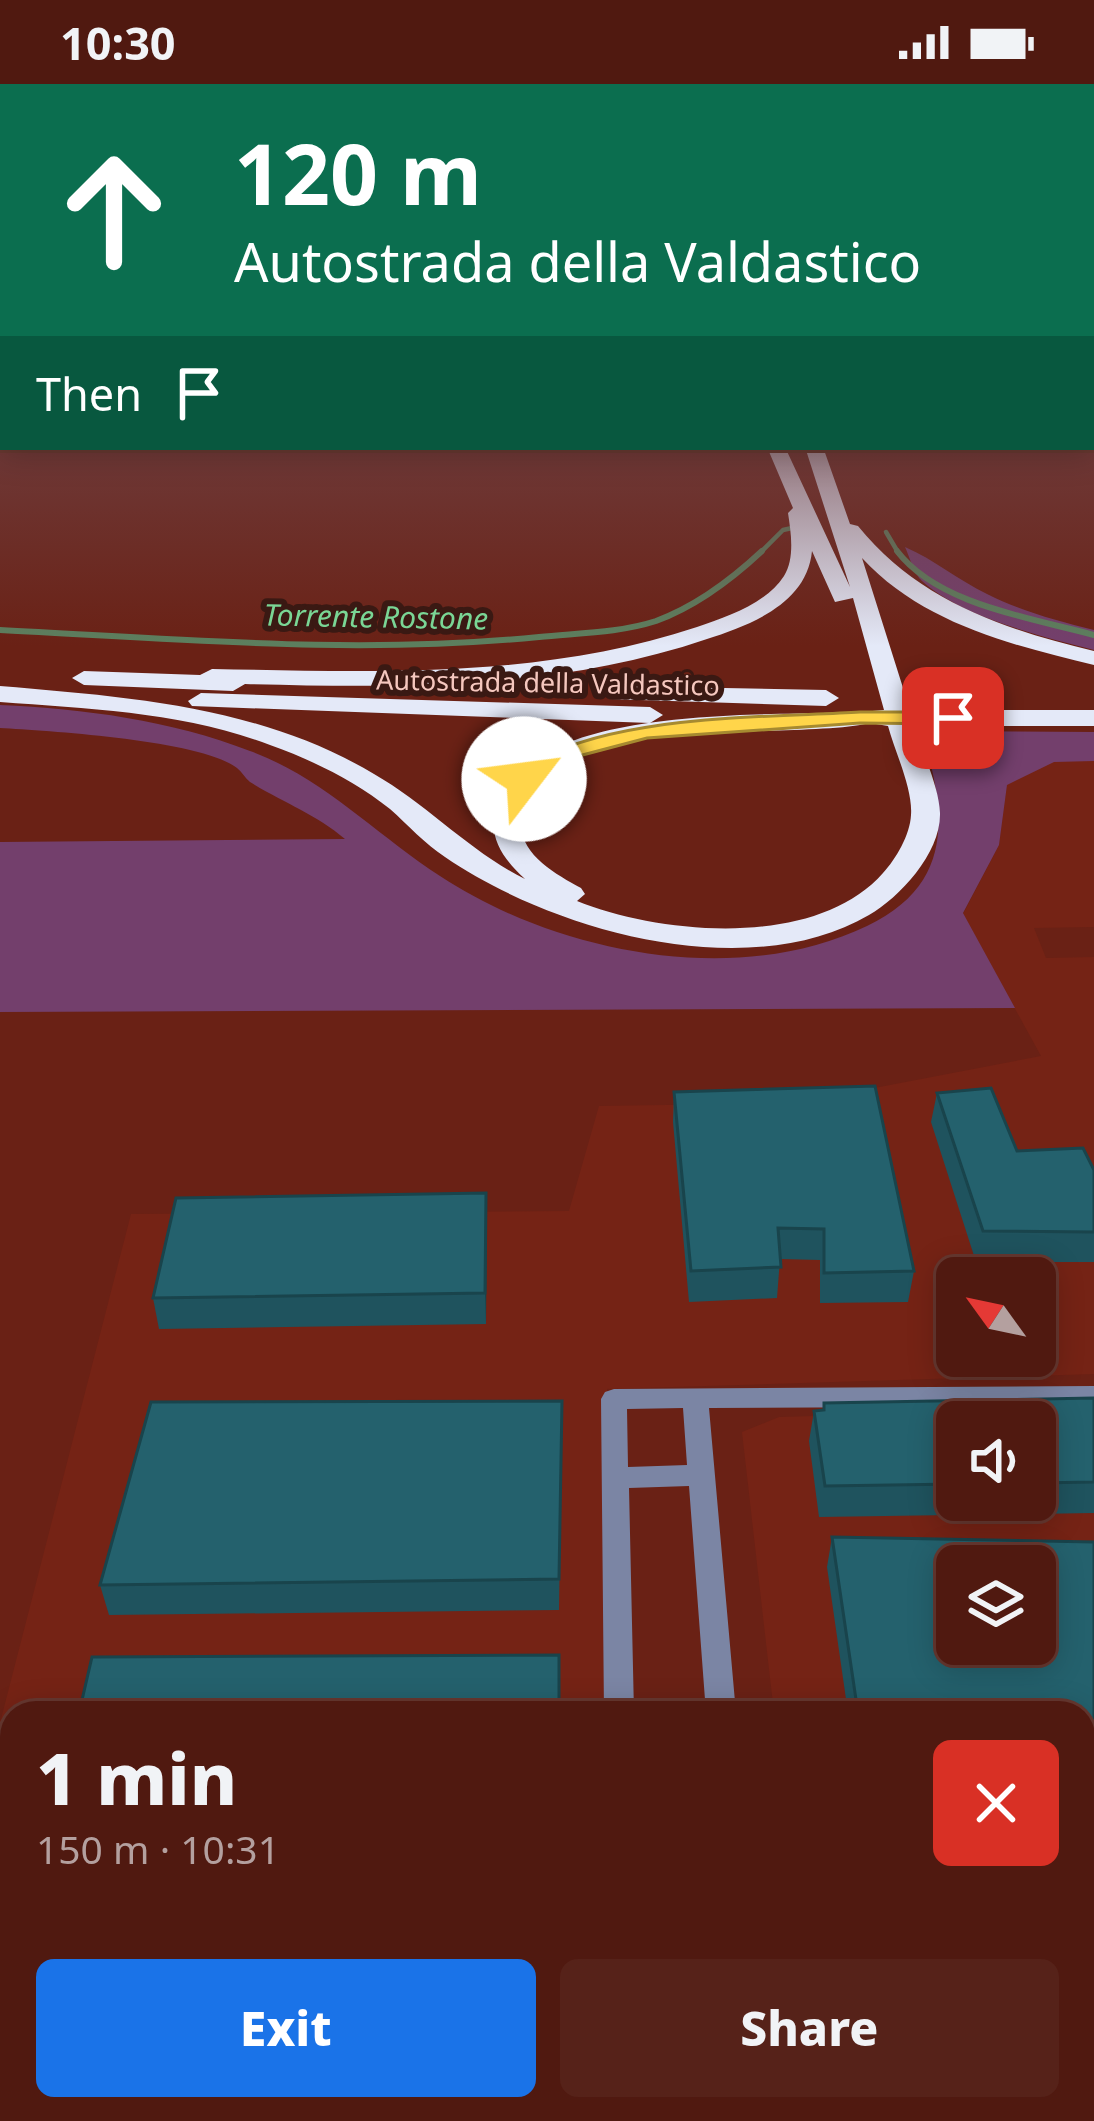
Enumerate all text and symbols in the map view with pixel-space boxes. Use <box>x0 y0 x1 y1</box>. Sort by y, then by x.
text: 10:30 <box>60 12 176 73</box>
text: 120 m <box>234 115 482 230</box>
icon: ahead <box>36 132 192 288</box>
text: Autostrada della Valdastico <box>234 224 921 298</box>
icon: arrive <box>166 360 232 426</box>
text: Then <box>36 363 142 424</box>
water label: Torrente Rostone <box>263 594 489 638</box>
street label: Autostrada della Valdastico <box>376 661 720 703</box>
pin <box>902 667 1004 769</box>
icon: arrive <box>920 685 986 751</box>
position arrow <box>461 716 587 842</box>
north arrow <box>936 1257 1056 1377</box>
map controls <box>936 1257 1056 1665</box>
button: sound <box>936 1401 1056 1521</box>
button: layers <box>936 1545 1056 1665</box>
text: 1 min <box>36 1728 237 1826</box>
button: close <box>933 1740 1059 1866</box>
text: 150 m · 10:31 <box>36 1822 280 1875</box>
button: Exit <box>36 1959 536 2097</box>
button: Share <box>560 1959 1059 2097</box>

